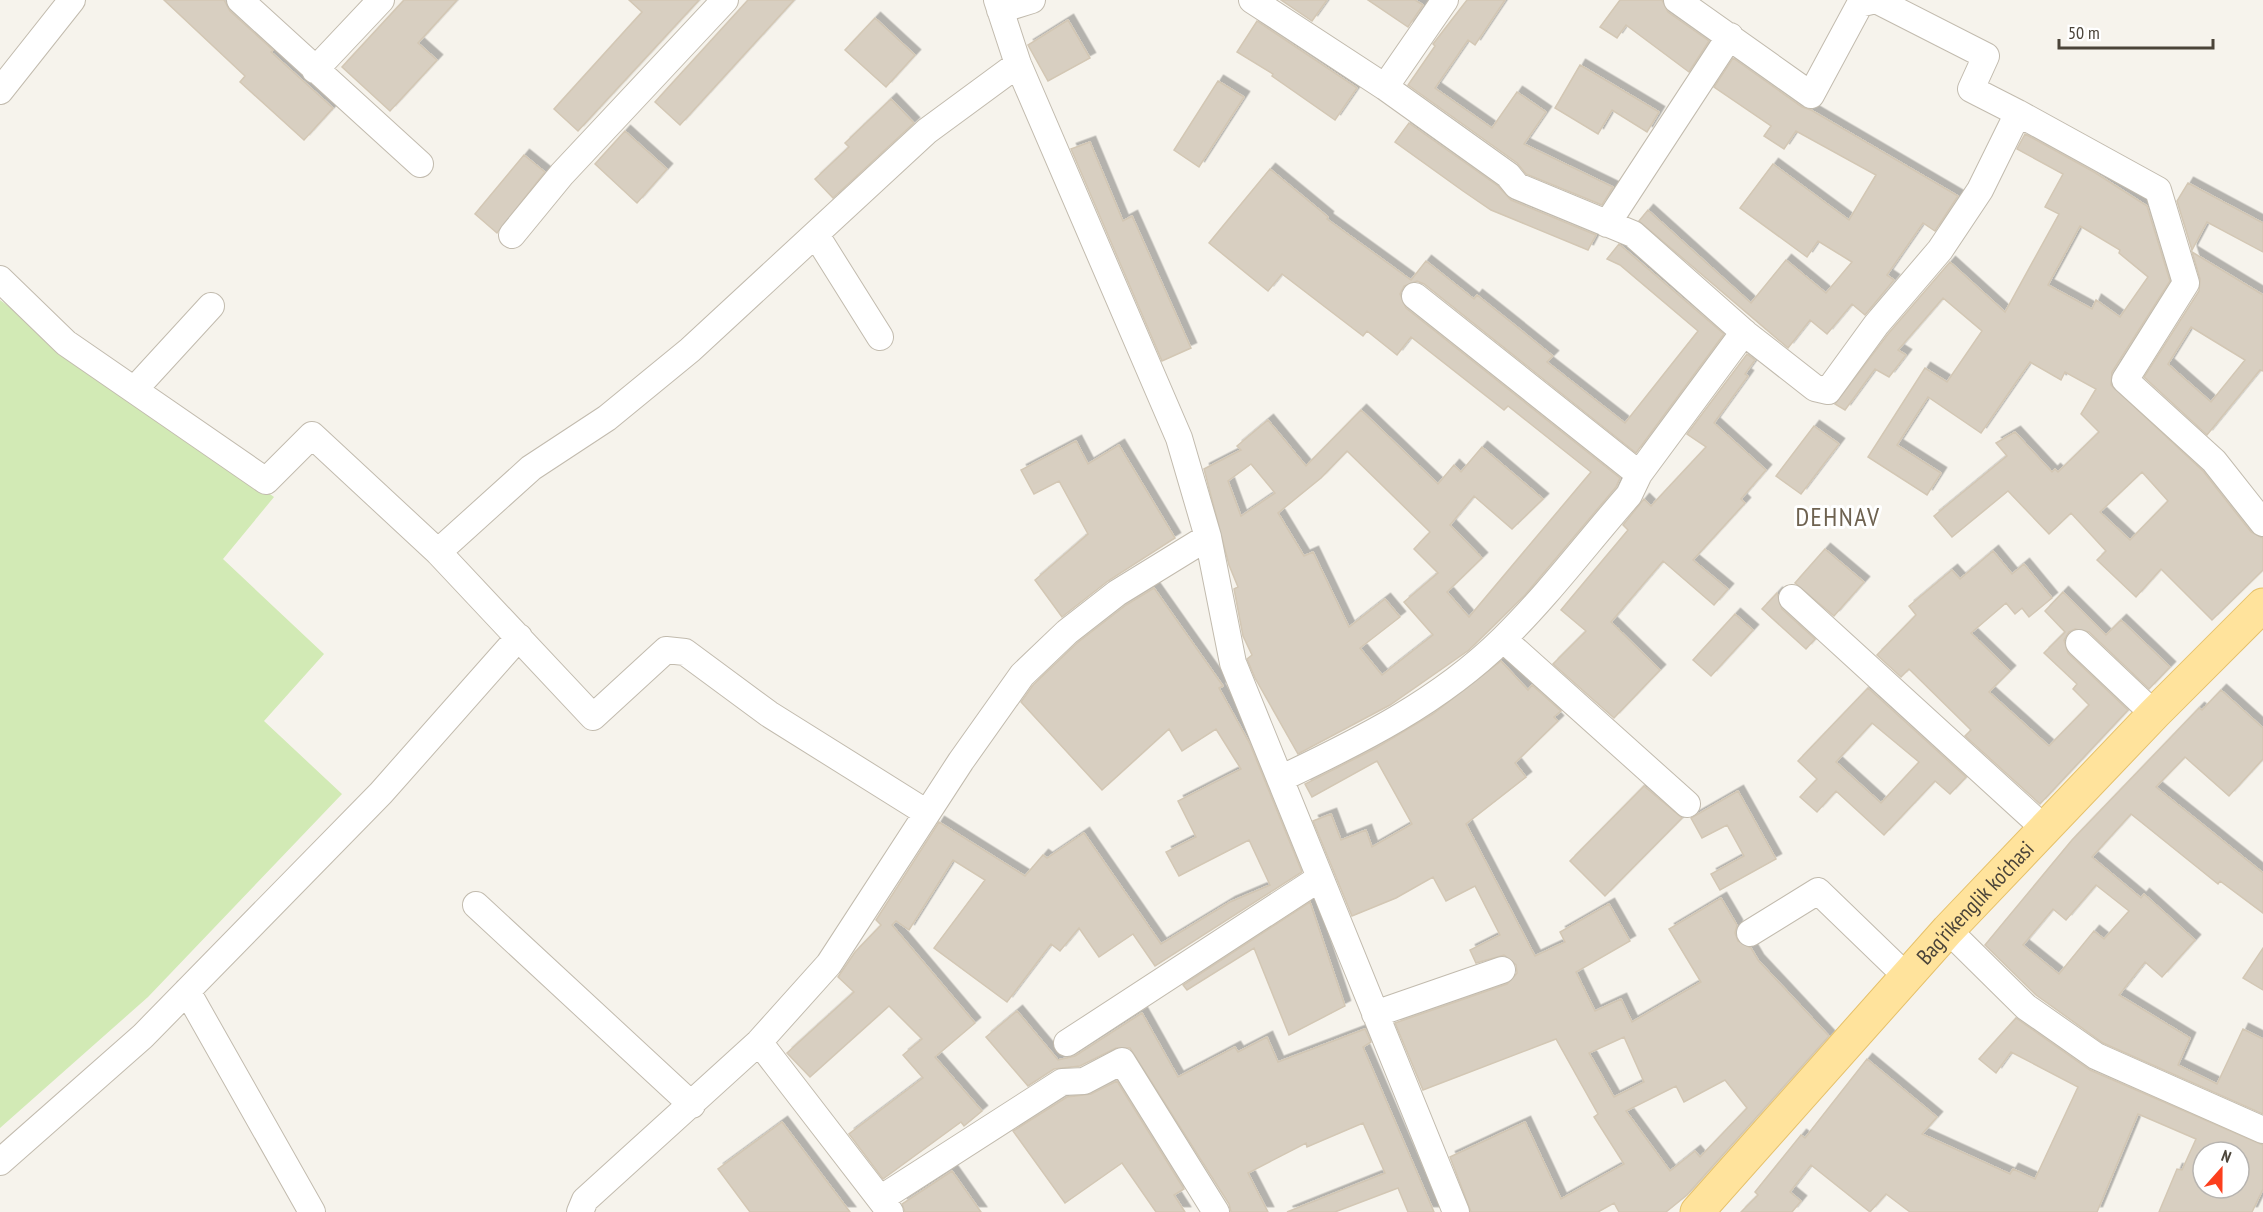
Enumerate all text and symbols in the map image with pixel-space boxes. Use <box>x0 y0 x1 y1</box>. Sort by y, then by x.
scale bar <box>2059 12 2214 50</box>
text: 50 m <box>2068 21 2100 44</box>
district label: DEHNAV <box>1795 500 1881 533</box>
street label: Bag'rikenglik ko'chasi <box>1910 835 2040 970</box>
north arrow <box>2191 1140 2251 1200</box>
text: N <box>2219 1145 2234 1167</box>

